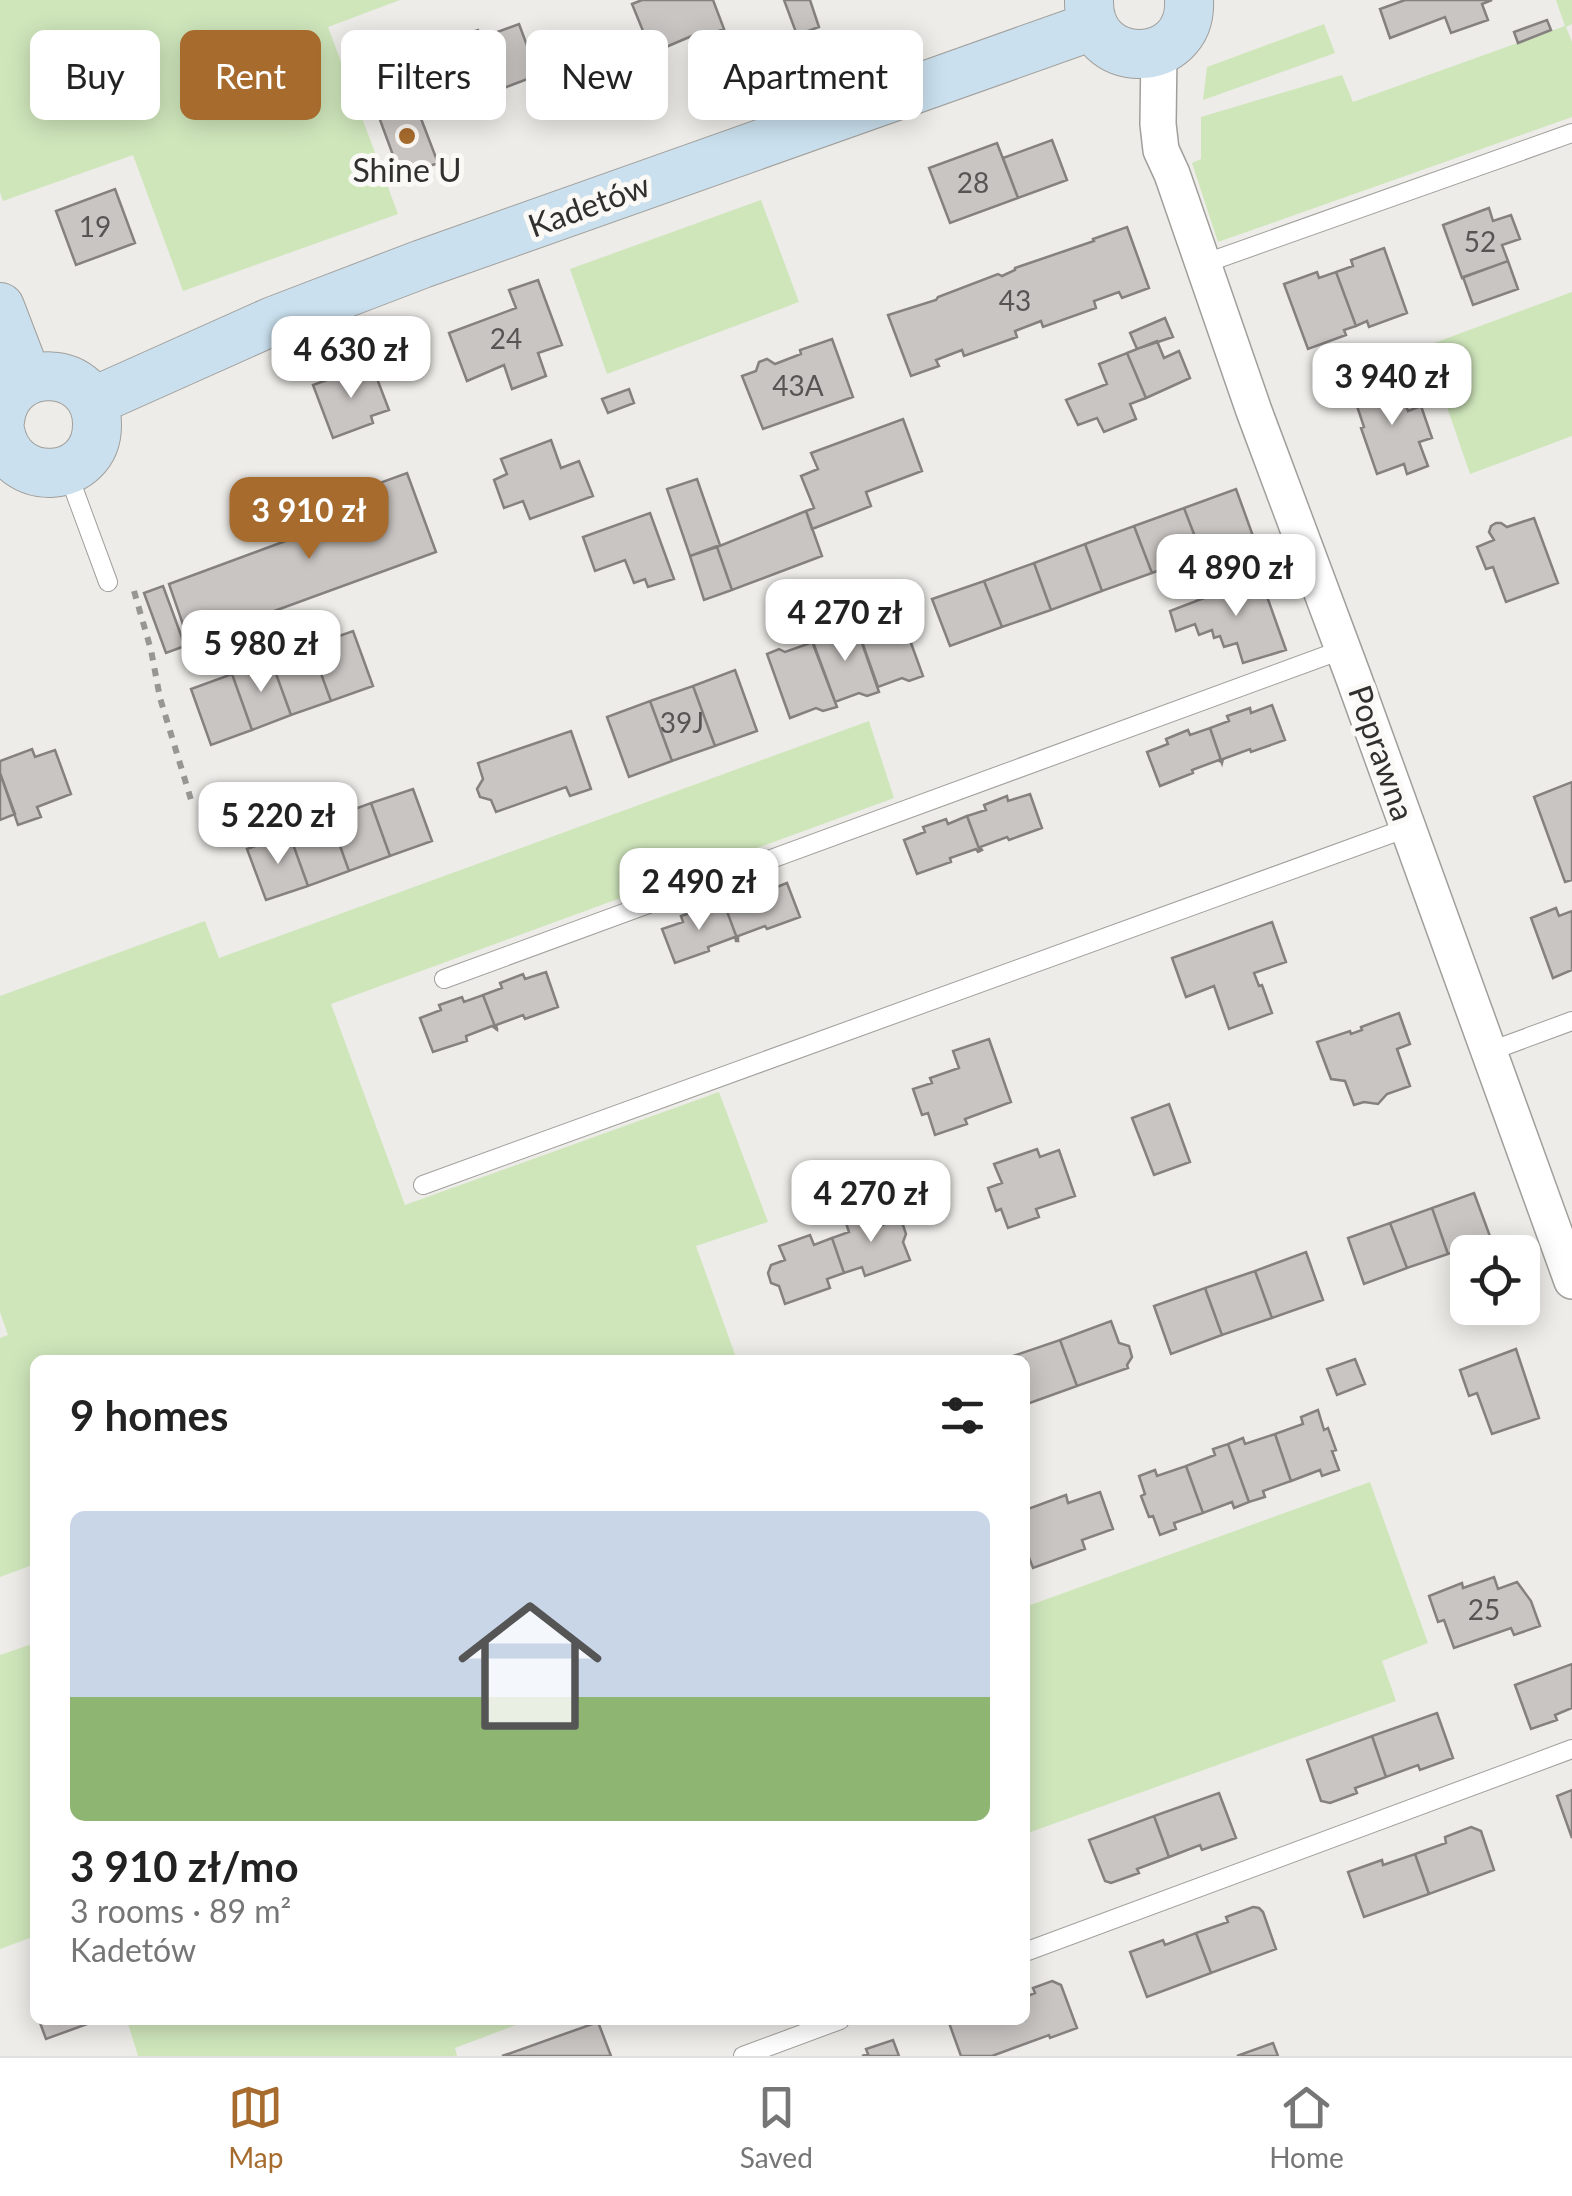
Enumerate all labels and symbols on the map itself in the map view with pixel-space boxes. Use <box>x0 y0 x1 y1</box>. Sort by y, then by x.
marker: Shine U <box>396 125 418 147</box>
place label: Shine U <box>352 150 462 189</box>
street label: Kadetów <box>523 165 654 244</box>
house number: 28 <box>957 165 989 199</box>
house number: 19 <box>79 209 111 243</box>
house number: 52 <box>1464 224 1496 258</box>
house number: 43 <box>999 283 1031 317</box>
pin: 4 630 zł <box>248 316 454 401</box>
house number: 24 <box>490 321 522 355</box>
pin: 3 940 zł <box>1289 343 1495 428</box>
house number: 43A <box>772 368 824 402</box>
pin: 3 910 zł <box>206 477 412 562</box>
pin: 4 890 zł <box>1133 534 1339 619</box>
pin: 4 270 zł <box>742 579 948 664</box>
pin: 5 980 zł <box>158 610 364 695</box>
street label: Poprawna <box>1341 680 1424 825</box>
house number: 39J <box>660 705 704 739</box>
pin: 5 220 zł <box>175 782 381 867</box>
pin: 2 490 zł <box>596 848 802 933</box>
pin: 4 270 zł <box>768 1160 974 1245</box>
house number: 25 <box>1468 1592 1500 1626</box>

